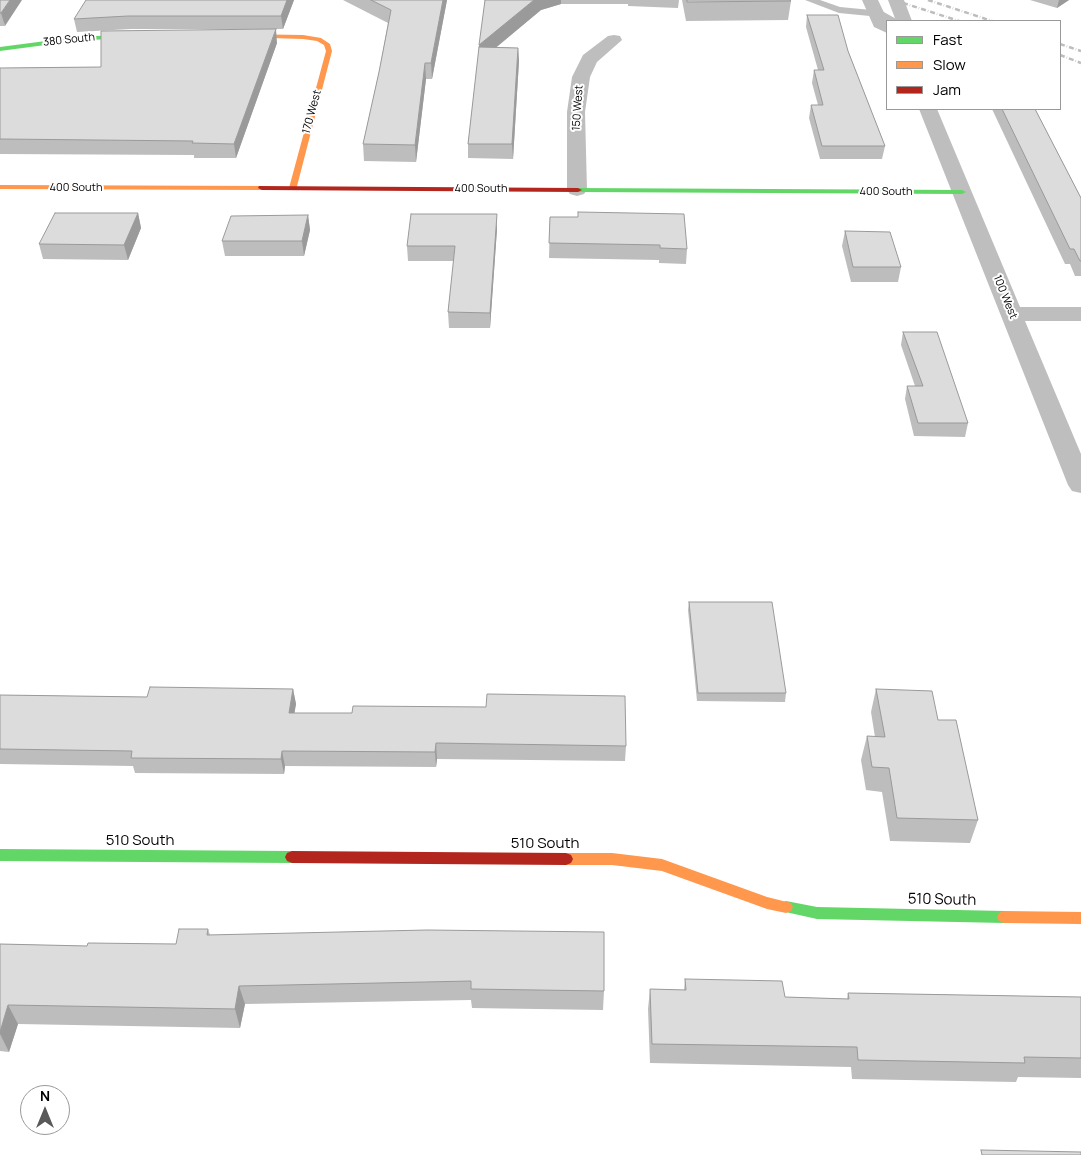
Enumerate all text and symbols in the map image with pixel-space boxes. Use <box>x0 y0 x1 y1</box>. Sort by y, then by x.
legend <box>886 20 1061 110</box>
text: Fast <box>933 29 962 50</box>
street label: 380 South <box>42 31 96 49</box>
text: Slow <box>933 54 966 75</box>
text: Jam <box>933 79 961 100</box>
street label: 150 West <box>570 85 586 131</box>
street label: 170 West <box>300 89 324 135</box>
street label: 400 South <box>50 181 102 195</box>
street label: 400 South <box>455 182 507 196</box>
street label: 400 South <box>860 185 912 199</box>
street label: 100 West <box>990 273 1020 321</box>
street label: 510 South <box>106 832 174 850</box>
street label: 510 South <box>511 835 579 853</box>
street label: 510 South <box>908 890 976 910</box>
north arrow <box>20 1085 70 1135</box>
text: N <box>40 1086 50 1105</box>

